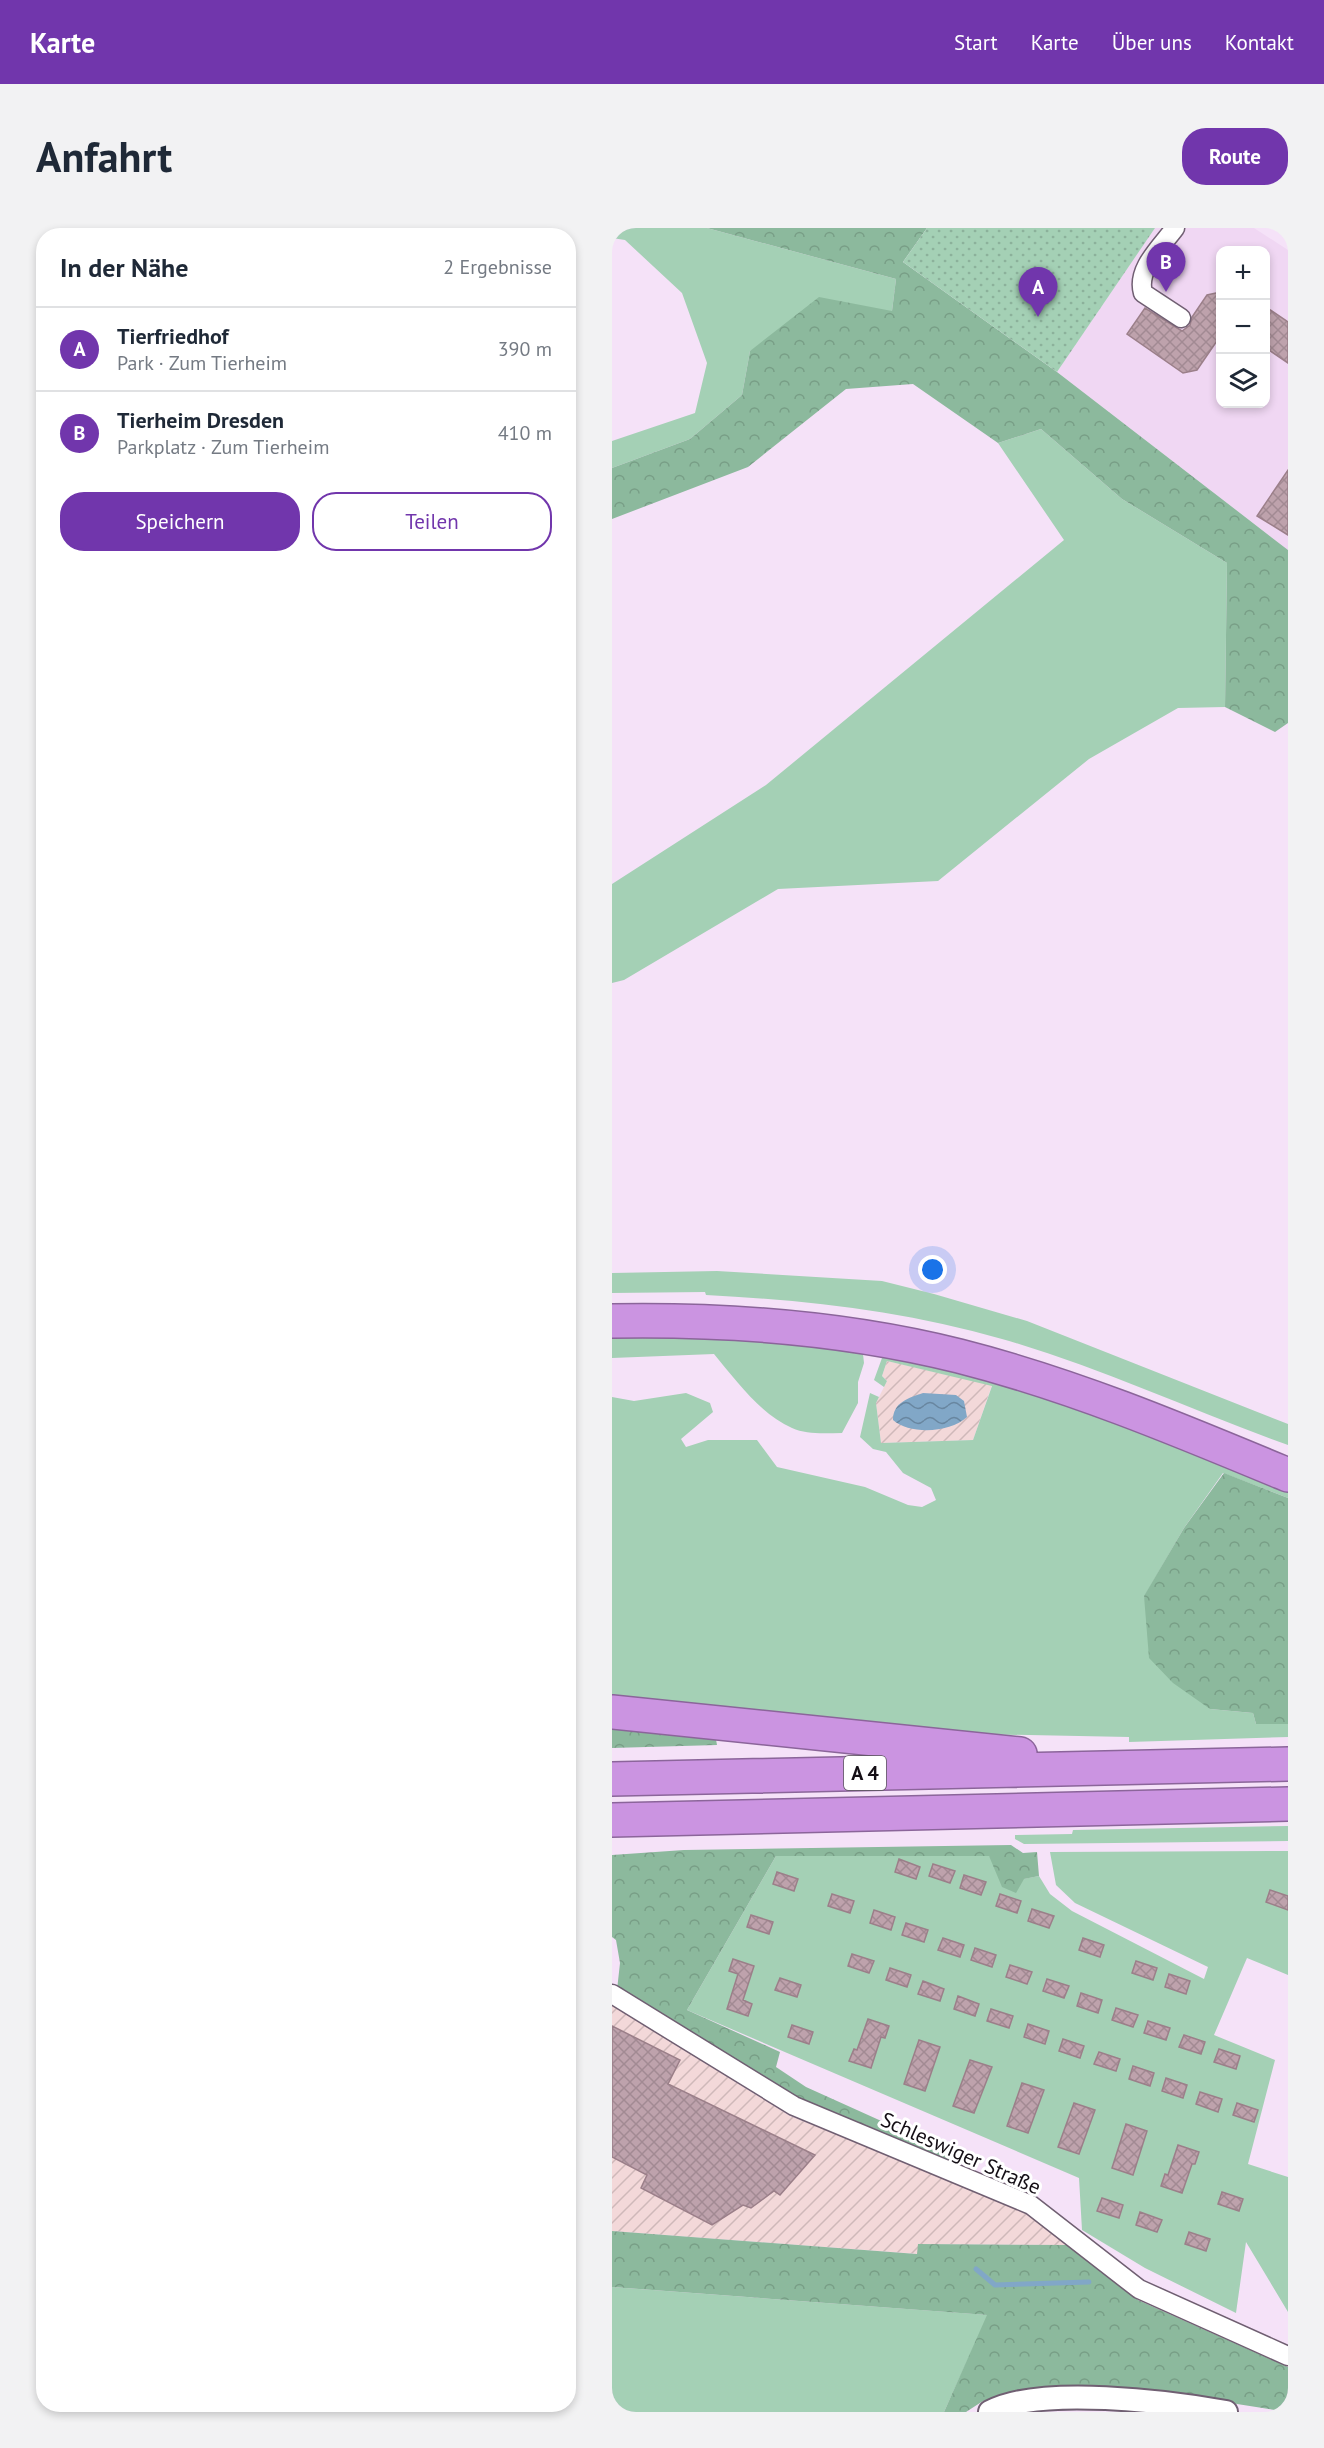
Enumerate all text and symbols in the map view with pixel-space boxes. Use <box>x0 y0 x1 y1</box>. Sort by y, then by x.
text: Karte <box>30 24 95 61</box>
text: Start <box>954 29 998 56</box>
text: Karte <box>1031 29 1079 56</box>
text: Über uns <box>1112 29 1192 56</box>
text: Kontakt <box>1225 29 1294 56</box>
button: Route <box>1182 128 1288 185</box>
text: Anfahrt <box>36 129 172 184</box>
pin: B <box>1146 242 1186 292</box>
map controls <box>1216 246 1270 408</box>
button: + <box>1216 246 1270 300</box>
text: In der Nähe <box>60 251 188 284</box>
text: 2 Ergebnisse <box>443 254 552 280</box>
pin: A <box>1018 268 1058 317</box>
button: − <box>1216 300 1270 354</box>
text: Tierfriedhof <box>117 322 229 350</box>
text: A <box>73 336 86 362</box>
text: 390 m <box>498 336 552 362</box>
text: Park · Zum Tierheim <box>117 350 287 376</box>
button: layers <box>1216 354 1270 408</box>
text: Tierheim Dresden <box>117 406 284 434</box>
text: B <box>74 420 85 446</box>
text: 410 m <box>498 420 552 446</box>
text: Parkplatz · Zum Tierheim <box>117 434 329 460</box>
button: Speichern <box>60 492 300 551</box>
button: Teilen <box>312 492 552 551</box>
your location <box>918 1255 947 1284</box>
road number: A 4 <box>844 1756 886 1790</box>
street label: Schleswiger Straße <box>877 2106 1045 2200</box>

